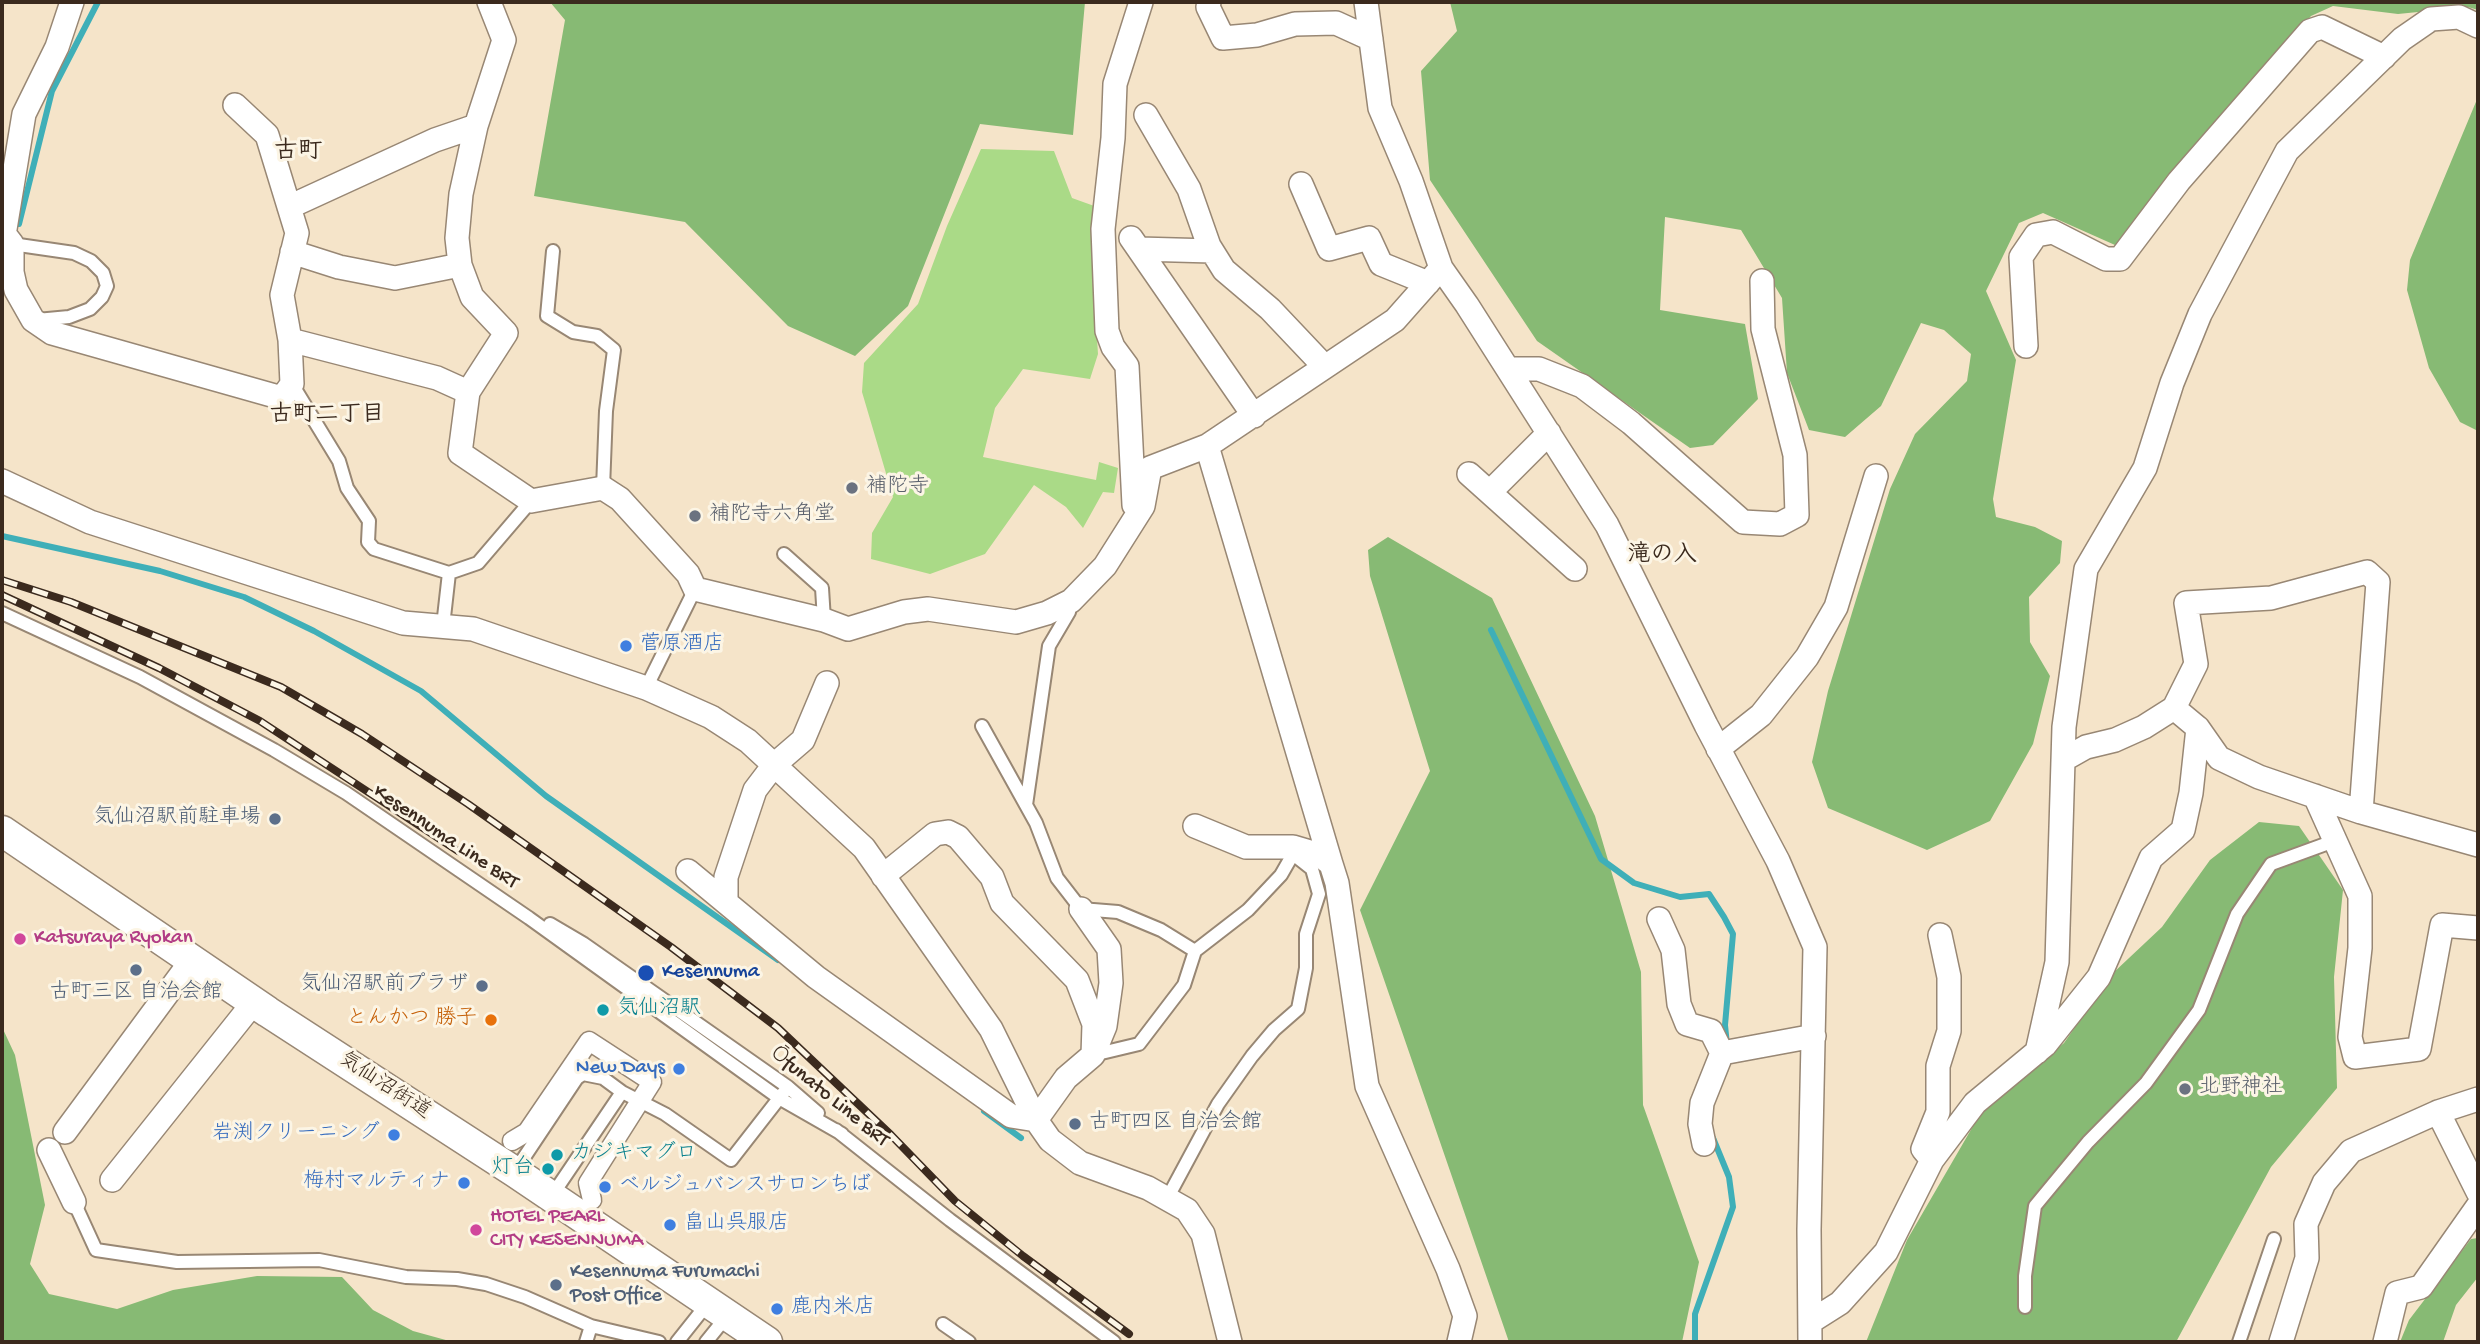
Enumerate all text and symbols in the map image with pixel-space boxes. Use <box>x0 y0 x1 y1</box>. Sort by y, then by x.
district label: 古町 <box>274 139 322 167</box>
district label: 古町二丁目 <box>270 402 384 430</box>
place label: 補陀寺 <box>866 475 929 501</box>
marker: 補陀寺 <box>844 480 860 496</box>
place label: 補陀寺六角堂 <box>709 503 835 529</box>
marker: 補陀寺六角堂 <box>687 508 703 524</box>
district label: 滝の入 <box>1628 542 1696 570</box>
place label: 菅原酒店 <box>640 633 724 659</box>
marker: 菅原酒店 <box>618 638 634 654</box>
street label: Kesennuma Line BRT <box>367 780 523 896</box>
place label: 気仙沼駅前駐車場 <box>93 806 261 832</box>
marker: 気仙沼駅前駐車場 <box>267 811 283 827</box>
place label: Katsuraya Ryokan <box>34 926 193 952</box>
marker: Katsuraya Ryokan <box>12 931 28 947</box>
place label: Kesennuma <box>662 960 759 986</box>
marker: 古町三区 自治会館 <box>128 962 144 978</box>
marker: Kesennuma <box>636 963 656 983</box>
place label: 気仙沼駅前プラザ <box>300 973 468 999</box>
marker: 気仙沼駅前プラザ <box>474 978 490 994</box>
place label: 古町三区 自治会館 <box>50 981 222 1007</box>
place label: 気仙沼駅 <box>617 997 701 1023</box>
marker: 気仙沼駅 <box>595 1002 611 1018</box>
place label: とんかつ 勝子 <box>346 1007 477 1033</box>
marker: とんかつ 勝子 <box>483 1012 499 1028</box>
street label: Ōfunato Line BRT <box>764 1042 894 1154</box>
street label: 気仙沼街道 <box>333 1048 435 1126</box>
place label: New Days <box>576 1056 665 1082</box>
marker: New Days <box>671 1061 687 1077</box>
place label: 北野神社 <box>2199 1076 2283 1102</box>
marker: 北野神社 <box>2177 1081 2193 1097</box>
place label: 古町四区 自治会館 <box>1089 1111 1262 1137</box>
marker: 古町四区 自治会館 <box>1067 1116 1083 1132</box>
place label: 岩渕クリーニング <box>212 1122 380 1148</box>
marker: 岩渕クリーニング <box>386 1127 402 1143</box>
place label: カジキマグロ <box>571 1142 697 1168</box>
marker: カジキマグロ <box>549 1147 565 1163</box>
place label: 灯台 <box>492 1156 534 1182</box>
marker: 灯台 <box>540 1161 556 1177</box>
place label: 梅村マルティナ <box>303 1170 450 1196</box>
place label: ベルジュバンスサロンちば <box>619 1174 871 1200</box>
marker: 梅村マルティナ <box>456 1175 472 1191</box>
marker: ベルジュバンスサロンちば <box>597 1179 613 1195</box>
place label: HOTEL PEARL CITY KESENNUMA <box>490 1205 643 1255</box>
place label: 畠山呉服店 <box>684 1212 789 1238</box>
marker: 畠山呉服店 <box>662 1217 678 1233</box>
marker: HOTEL PEARL CITY KESENNUMA <box>468 1222 484 1238</box>
place label: Kesennuma Furumachi Post Office <box>570 1260 760 1310</box>
marker: Kesennuma Furumachi Post Office <box>548 1277 564 1293</box>
place label: 鹿内米店 <box>791 1296 875 1322</box>
marker: 鹿内米店 <box>769 1301 785 1317</box>

